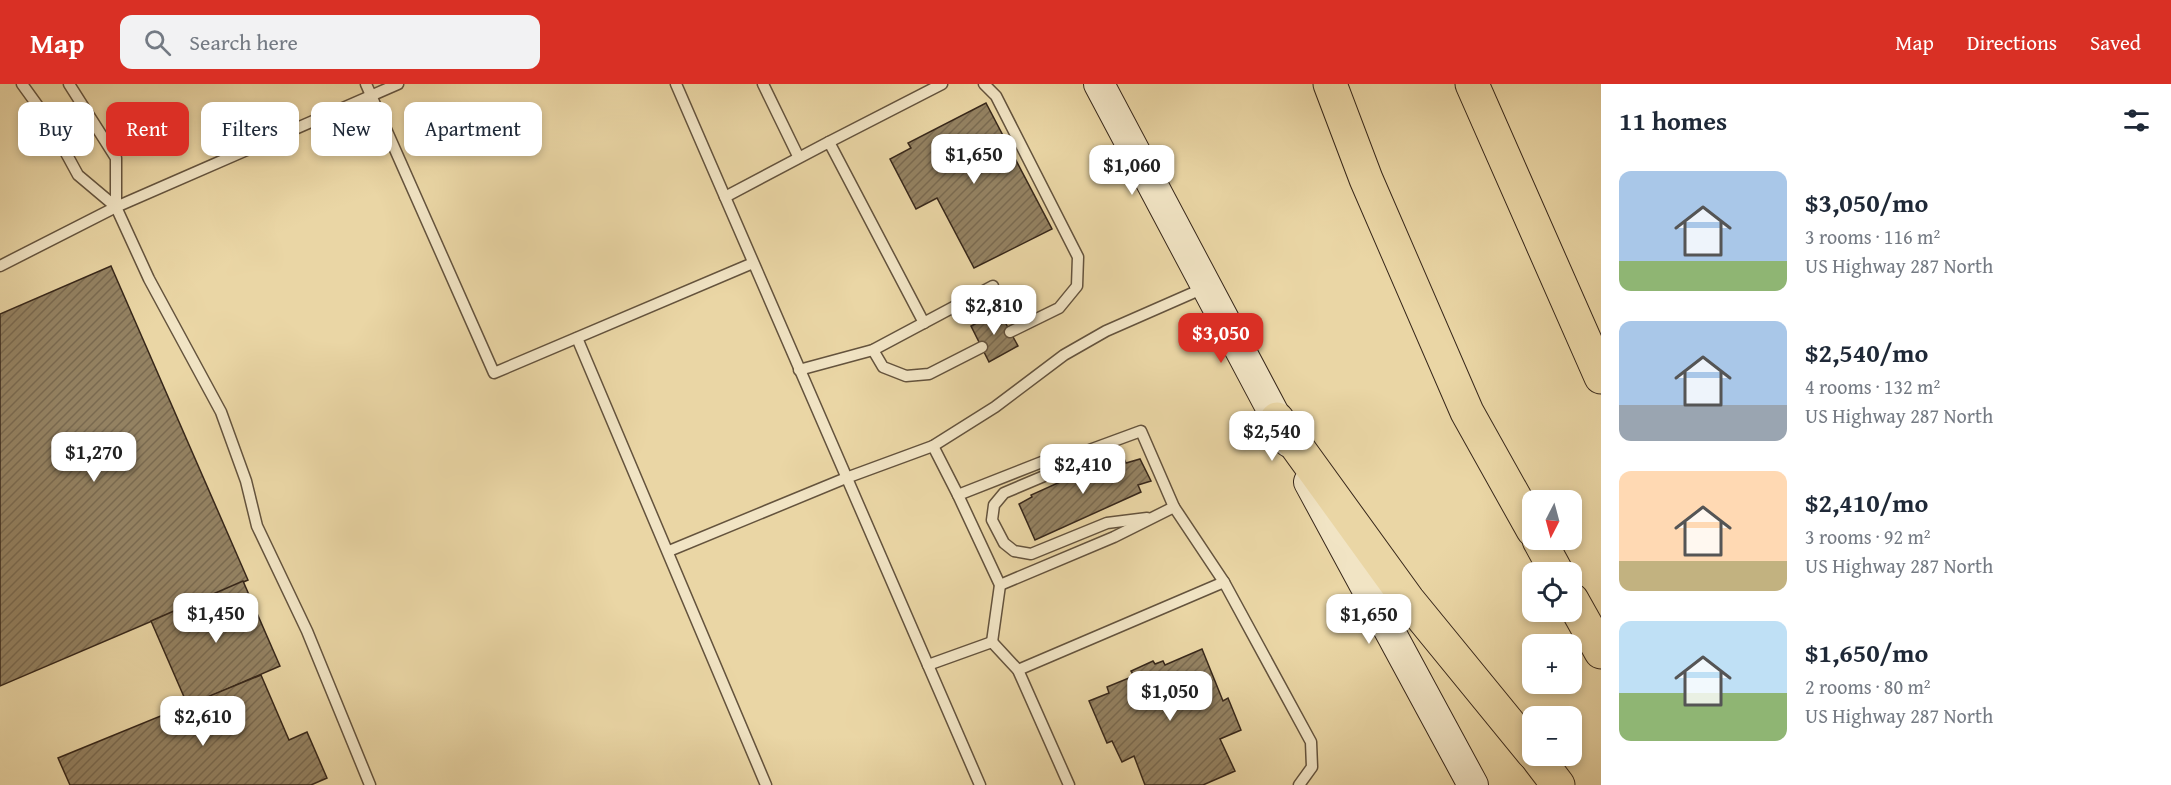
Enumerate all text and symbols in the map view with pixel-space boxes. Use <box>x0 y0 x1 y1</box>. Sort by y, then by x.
search box <box>120 15 540 69</box>
text: Map <box>30 22 84 63</box>
icon: search <box>141 26 174 59</box>
text: Search here <box>189 26 298 58</box>
text: Map <box>1895 27 1934 58</box>
text: Directions <box>1967 27 2057 58</box>
text: Saved <box>2090 27 2141 58</box>
text: 11 homes <box>1619 101 1727 140</box>
chip: Buy <box>18 102 94 156</box>
chip: Rent <box>106 102 189 156</box>
chip: Filters <box>201 102 299 156</box>
chip: New <box>311 102 392 156</box>
chip: Apartment <box>404 102 542 156</box>
icon: filters <box>2120 104 2153 137</box>
pin: $1,650 <box>925 134 1023 185</box>
text: $1,650 <box>945 139 1003 168</box>
pin: $1,060 <box>1083 145 1181 196</box>
text: $1,060 <box>1103 150 1161 179</box>
text: $3,050/mo <box>1805 183 1928 222</box>
icon: home <box>1667 195 1739 267</box>
text: 3 rooms · 116 m² <box>1805 222 1940 251</box>
text: US Highway 287 North <box>1805 251 1993 280</box>
pin: $2,810 <box>945 285 1043 336</box>
text: $2,810 <box>965 290 1023 319</box>
pin: $3,050 <box>1172 313 1270 364</box>
text: $3,050 <box>1192 318 1250 347</box>
text: $2,540/mo <box>1805 333 1928 372</box>
icon: home <box>1667 345 1739 417</box>
text: 4 rooms · 132 m² <box>1805 372 1940 401</box>
text: US Highway 287 North <box>1805 401 1993 430</box>
pin: $2,540 <box>1223 411 1321 462</box>
text: $2,540 <box>1243 416 1301 445</box>
pin: $1,270 <box>45 432 143 483</box>
text: $1,270 <box>65 437 123 466</box>
pin: $2,410 <box>1034 444 1132 495</box>
text: $2,410 <box>1054 449 1112 478</box>
text: $2,410/mo <box>1805 483 1928 522</box>
north arrow <box>1522 490 1582 550</box>
map controls <box>1522 490 1582 766</box>
icon: home <box>1667 495 1739 567</box>
text: 3 rooms · 92 m² <box>1805 522 1931 551</box>
text: US Highway 287 North <box>1805 551 1993 580</box>
button: locate <box>1522 562 1582 622</box>
pin: $1,450 <box>167 593 265 644</box>
pin: $1,650 <box>1320 594 1418 645</box>
text: $1,450 <box>187 598 245 627</box>
text: $1,650 <box>1340 599 1398 628</box>
text: $1,650/mo <box>1805 633 1928 672</box>
button: + <box>1522 634 1582 694</box>
icon: home <box>1667 645 1739 717</box>
pin: $1,050 <box>1121 671 1219 722</box>
text: 2 rooms · 80 m² <box>1805 672 1931 701</box>
text: $1,050 <box>1141 676 1199 705</box>
pin: $2,610 <box>154 696 252 747</box>
text: $2,610 <box>174 701 232 730</box>
text: US Highway 287 North <box>1805 701 1993 730</box>
button: − <box>1522 706 1582 766</box>

